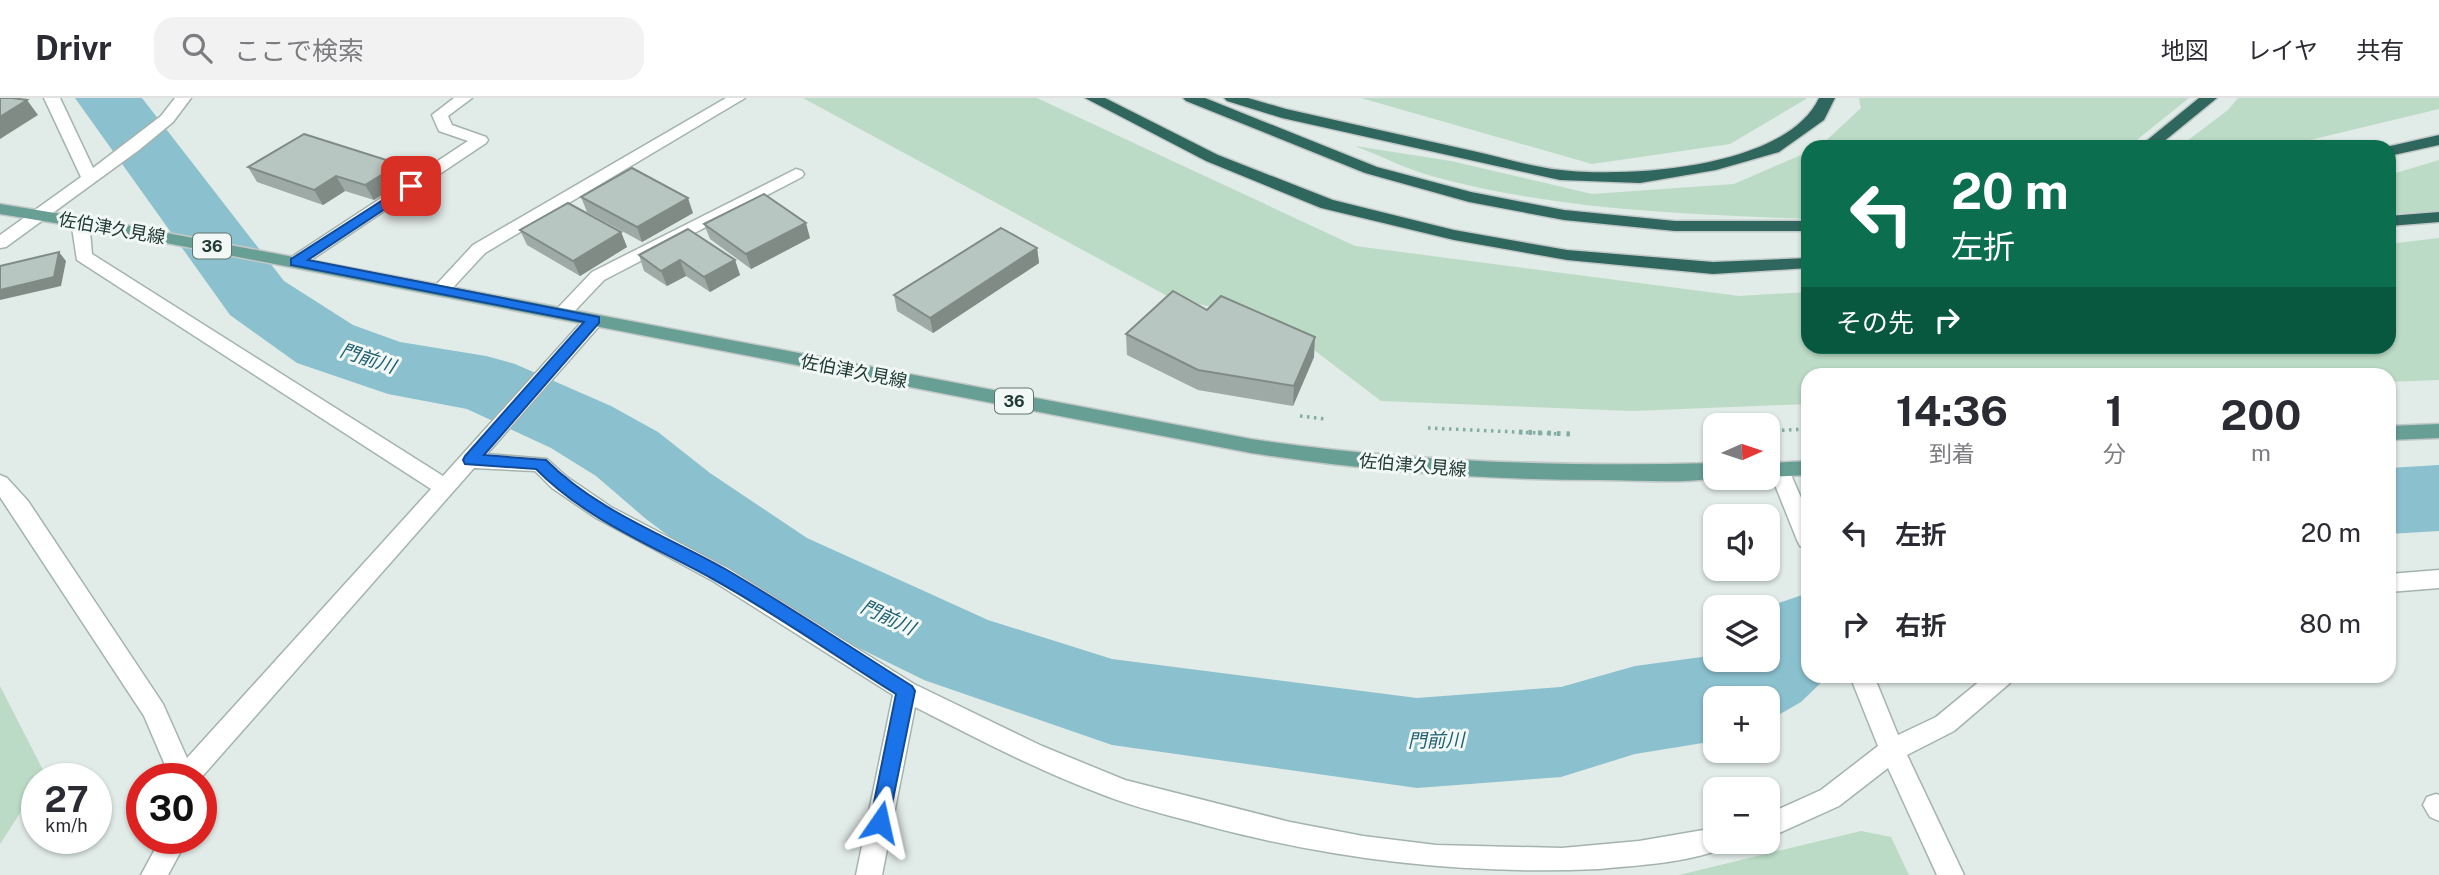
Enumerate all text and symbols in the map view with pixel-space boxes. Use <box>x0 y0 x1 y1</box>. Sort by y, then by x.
search box <box>154 17 644 80</box>
text: Drivr <box>35 29 112 67</box>
icon: search <box>178 29 216 67</box>
text: ここで検索 <box>234 35 364 66</box>
text: 地図 <box>2161 36 2209 64</box>
text: レイヤ <box>2247 36 2318 64</box>
text: 共有 <box>2356 36 2404 64</box>
pin <box>381 156 441 216</box>
text: 20 m <box>1951 162 2069 220</box>
icon: arrive <box>392 167 430 205</box>
icon: left <box>1836 168 1927 259</box>
street label: 佐伯津久見線 <box>57 208 167 248</box>
text: 左折 <box>1951 228 2015 265</box>
road number: 36 <box>193 234 231 258</box>
icon: right <box>1928 301 1966 339</box>
text: その先 <box>1836 307 1914 338</box>
water label: 門前川 <box>337 339 400 378</box>
street label: 佐伯津久見線 <box>799 350 909 392</box>
text: 14:36 <box>1896 386 2008 435</box>
text: 1 <box>2105 386 2123 435</box>
road number: 36 <box>995 388 1033 414</box>
text: 200 <box>2221 390 2301 439</box>
north arrow <box>1703 413 1780 490</box>
map controls <box>1703 413 1780 854</box>
text: m <box>2251 439 2271 466</box>
text: 到着 <box>1929 440 1975 467</box>
text: 分 <box>2103 440 2126 467</box>
street label: 佐伯津久見線 <box>1358 450 1468 480</box>
button: sound <box>1703 504 1780 581</box>
icon: left <box>1836 514 1874 552</box>
text: 20 m <box>2301 517 2361 548</box>
text: 左折 <box>1895 519 1947 550</box>
water label: 門前川 <box>858 595 920 640</box>
button: layers <box>1703 595 1780 672</box>
icon: right <box>1836 605 1874 643</box>
text: 80 m <box>2300 608 2361 639</box>
text: 右折 <box>1895 610 1947 641</box>
button: + <box>1703 686 1780 763</box>
water label: 門前川 <box>1407 728 1467 751</box>
speed limit sign: 30 <box>126 763 217 854</box>
button: − <box>1703 777 1780 854</box>
text: 27 <box>44 779 89 820</box>
position arrow <box>843 785 917 859</box>
text: km/h <box>45 815 88 836</box>

